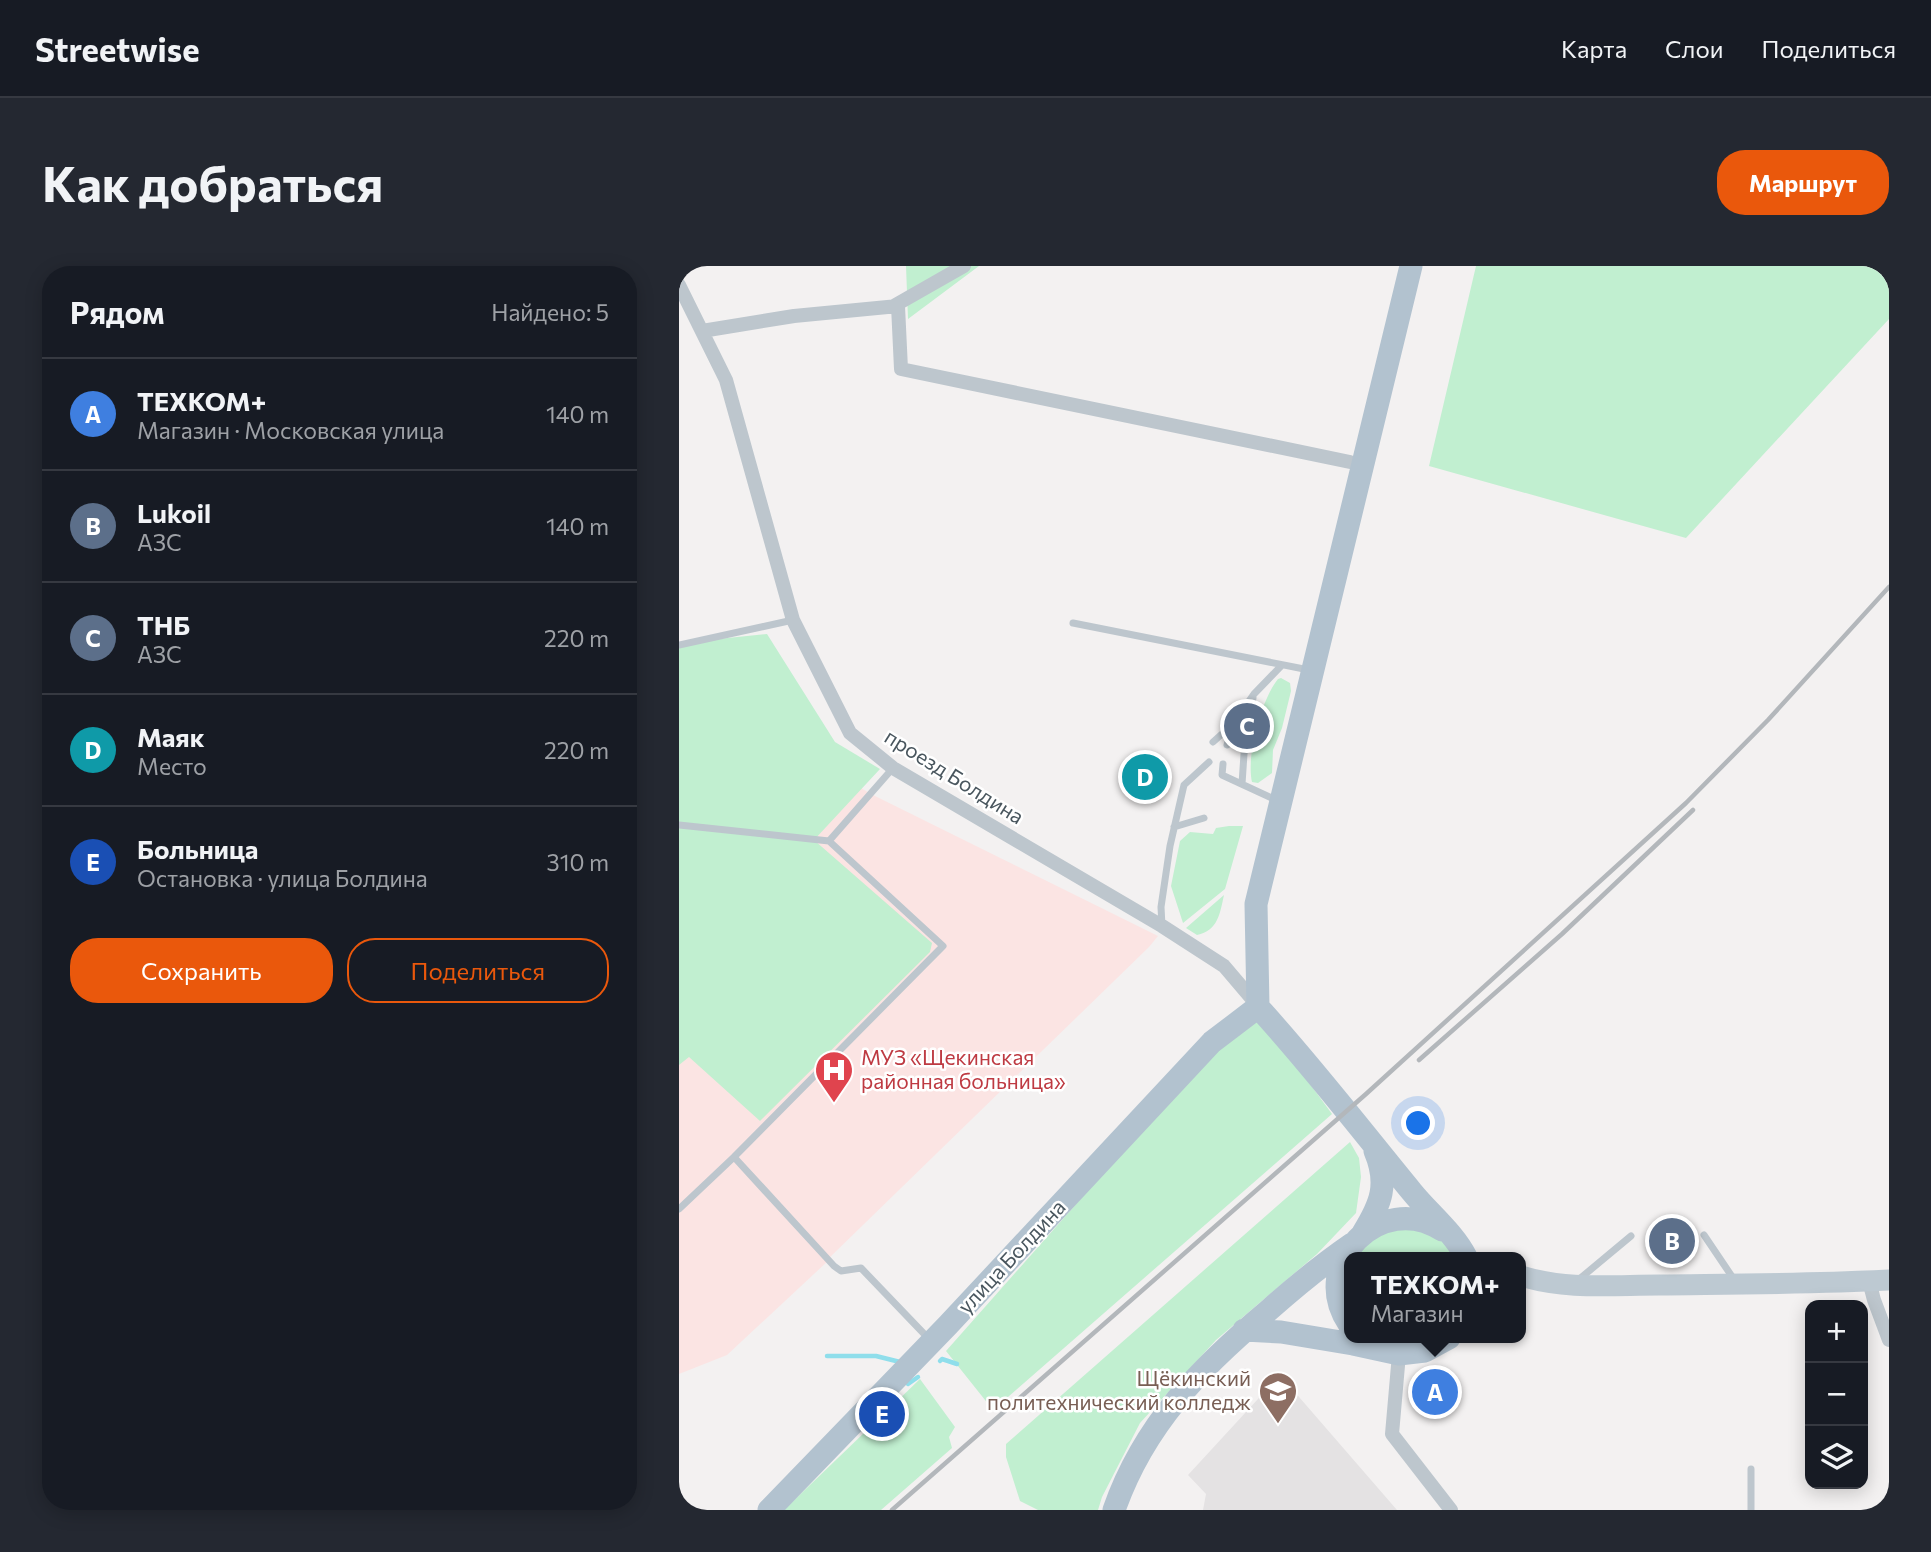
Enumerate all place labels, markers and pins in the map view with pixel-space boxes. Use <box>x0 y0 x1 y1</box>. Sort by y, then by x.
pin: C <box>1224 700 1270 752</box>
pin: D <box>1122 751 1168 803</box>
place label: МУЗ «Щекинская районная больница» <box>861 1044 1066 1093</box>
hospital icon: МУЗ «Щекинская районная больница» <box>813 1049 855 1104</box>
pin: B <box>1649 1215 1695 1267</box>
place label: Щёкинский политехнический колледж <box>987 1365 1251 1414</box>
pin: A <box>1412 1366 1458 1418</box>
school or university icon: Щёкинский политехнический колледж <box>1257 1370 1299 1425</box>
pin: E <box>859 1388 905 1440</box>

